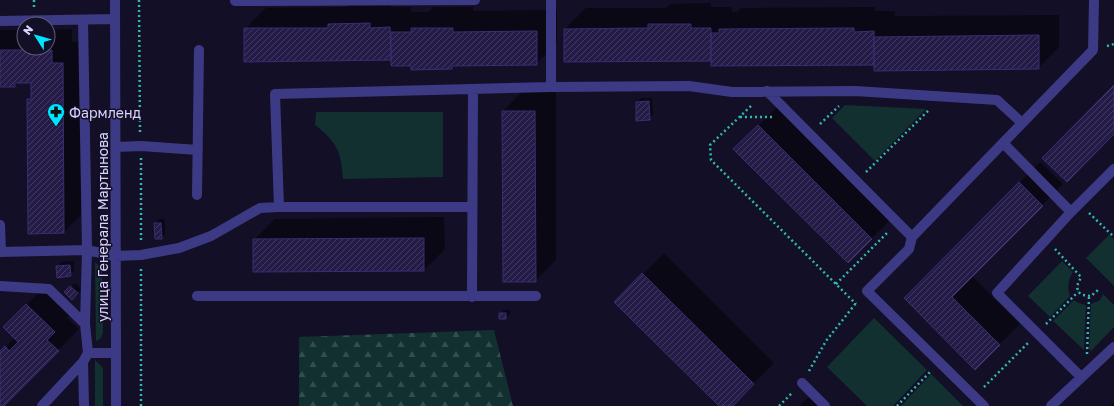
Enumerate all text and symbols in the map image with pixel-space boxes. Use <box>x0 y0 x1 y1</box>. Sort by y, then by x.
north arrow <box>16 16 56 56</box>
text: N <box>20 22 35 37</box>
pharmacy icon: Фармленд <box>46 102 66 127</box>
place label: Фармленд <box>69 104 141 121</box>
street label: улица Генерала Мартынова <box>94 132 111 322</box>

